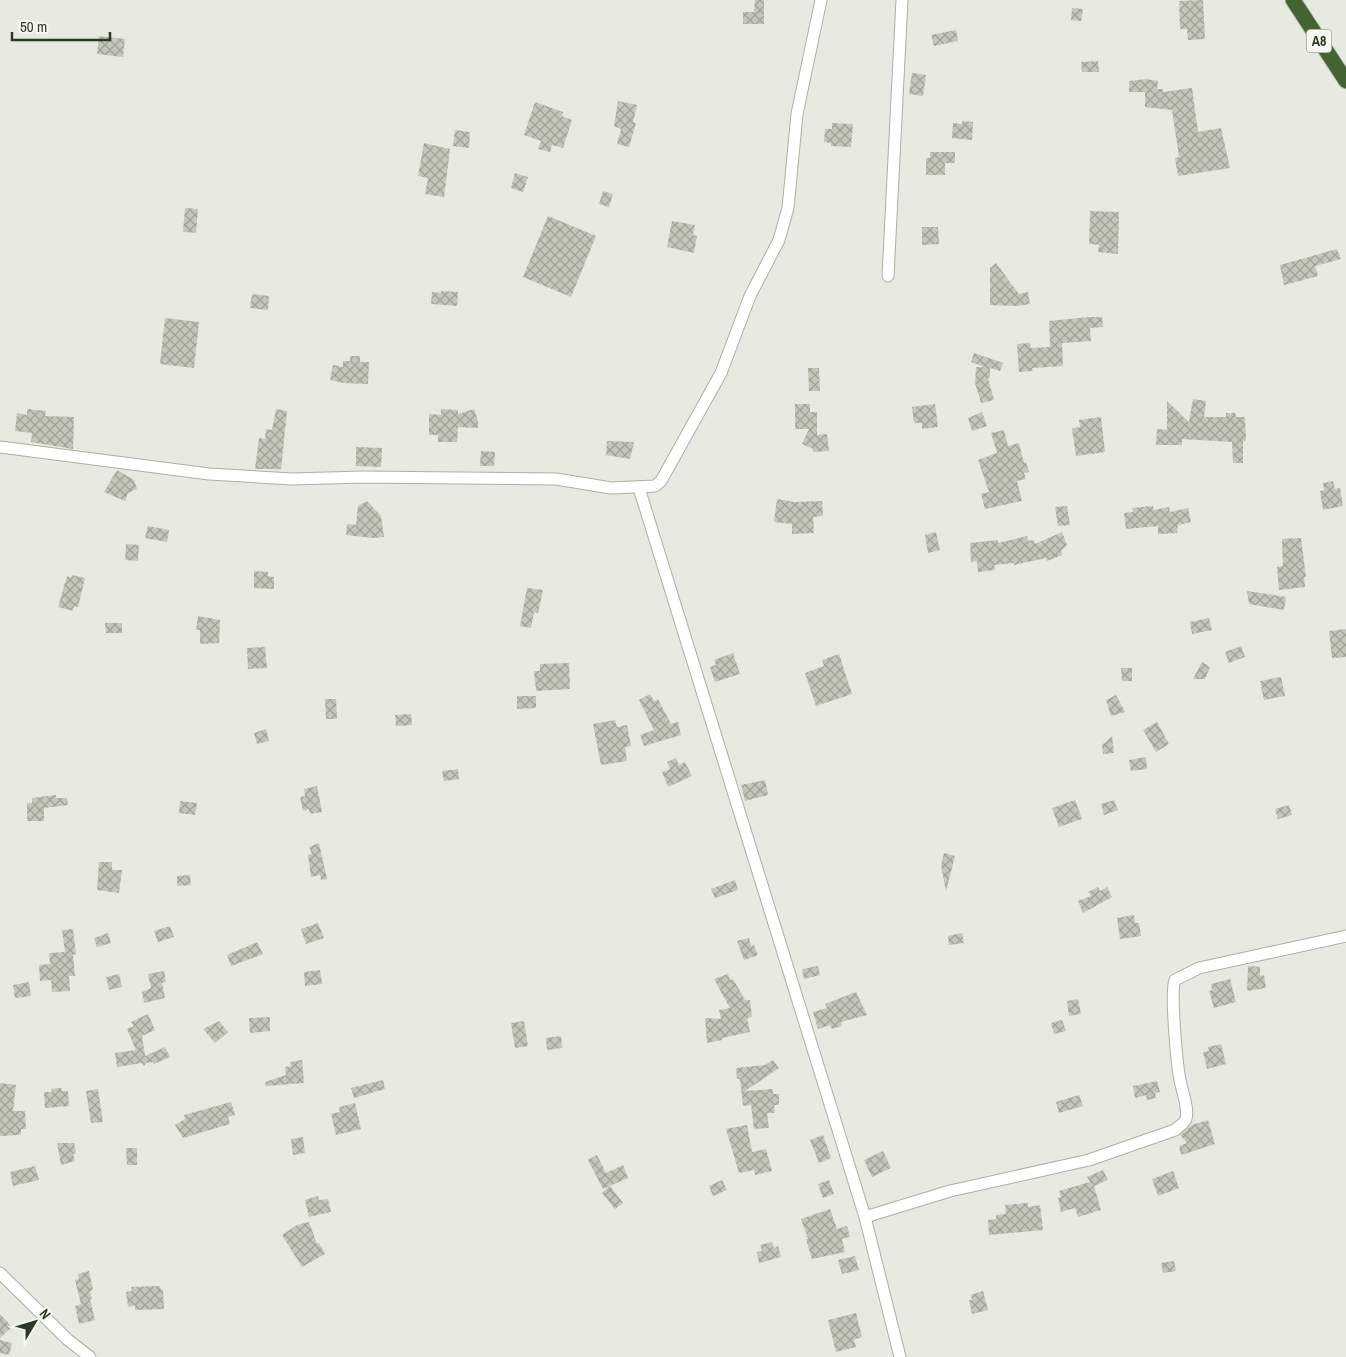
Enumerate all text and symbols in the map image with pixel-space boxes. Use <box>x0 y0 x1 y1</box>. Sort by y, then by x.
scale bar <box>12 10 110 42</box>
text: 50 m <box>20 16 47 37</box>
road number: A8 <box>1306 29 1332 52</box>
north arrow <box>10 1297 60 1347</box>
text: N <box>36 1305 55 1323</box>

